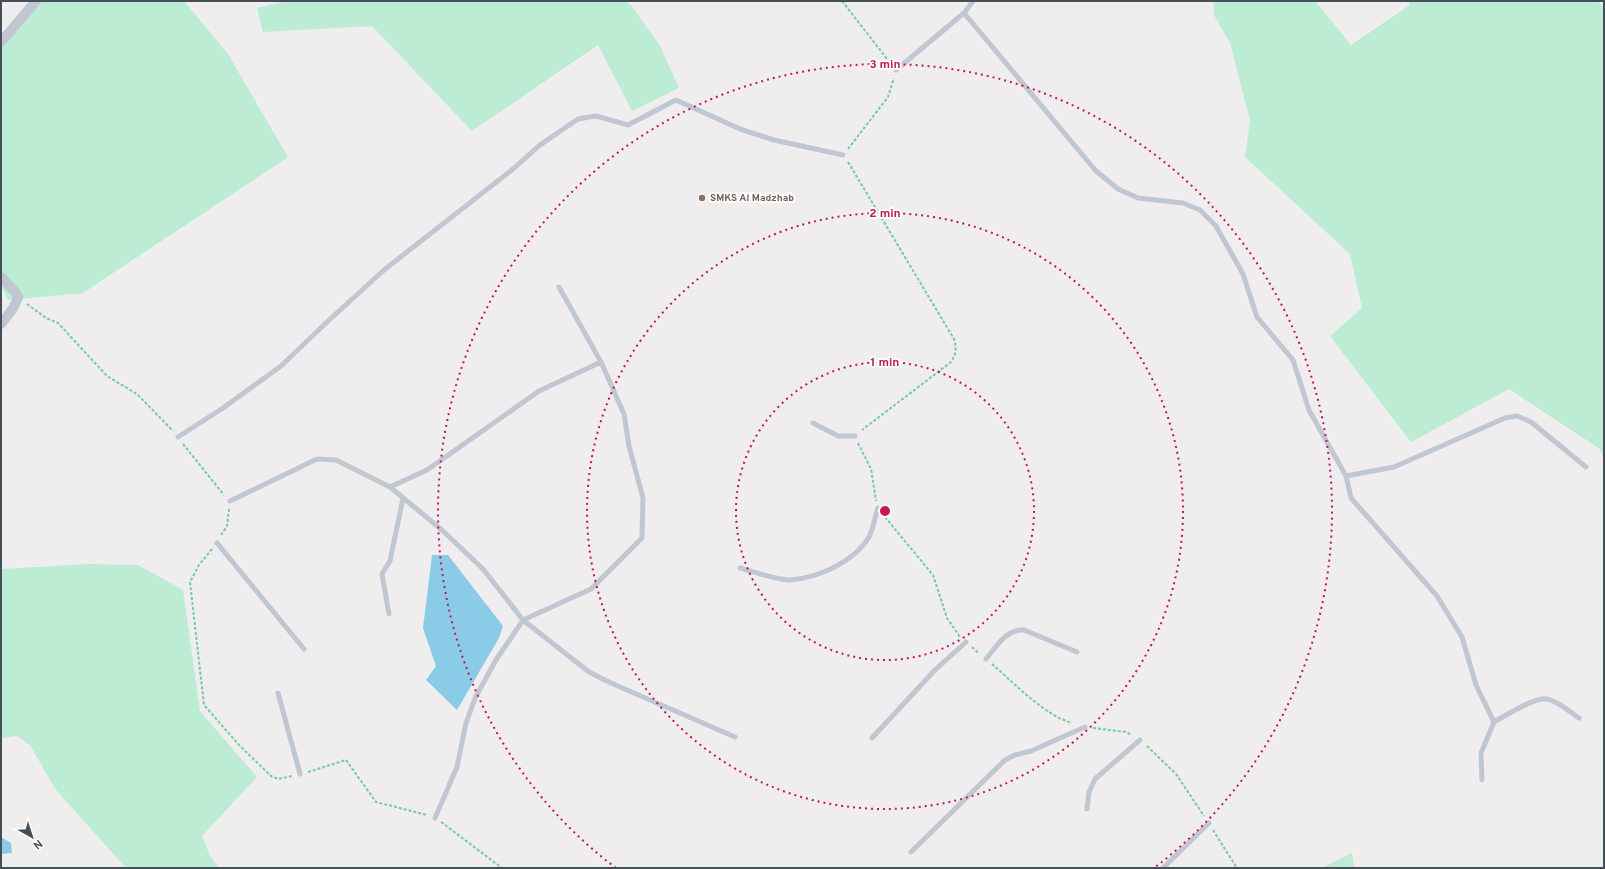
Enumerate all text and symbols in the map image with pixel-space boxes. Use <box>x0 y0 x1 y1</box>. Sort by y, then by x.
text: 3 min <box>869 57 901 73</box>
place label: SMKS Al Madzhab <box>710 192 794 205</box>
marker: SMKS Al Madzhab <box>697 193 707 203</box>
text: 2 min <box>869 206 901 222</box>
text: 1 min <box>871 355 899 371</box>
centre of rings <box>878 504 892 518</box>
north arrow <box>12 817 52 857</box>
text: N <box>30 836 45 852</box>

